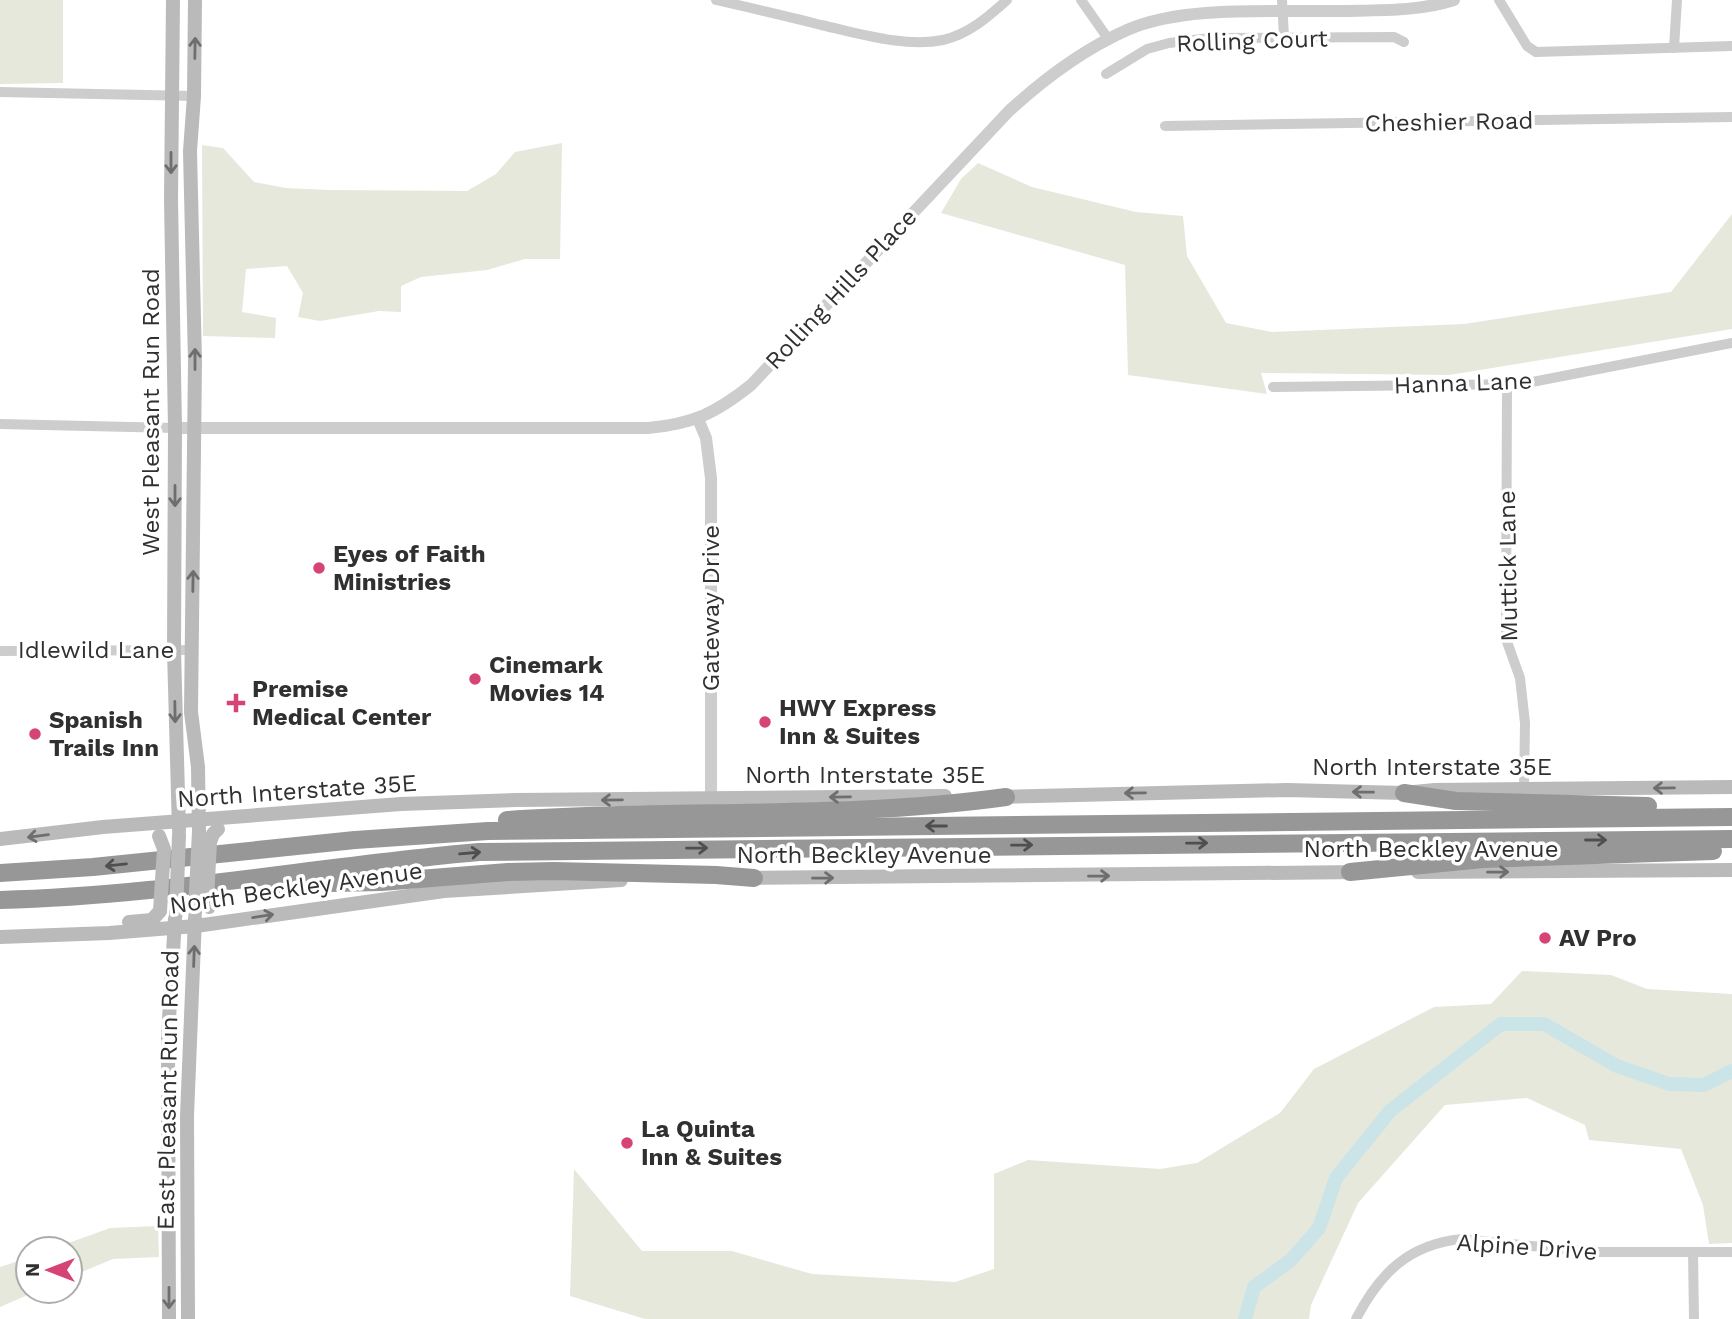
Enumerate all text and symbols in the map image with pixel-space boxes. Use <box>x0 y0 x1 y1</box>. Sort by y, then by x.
street label: Rolling Court <box>1176 24 1328 58</box>
one-way arrow <box>188 37 202 60</box>
street label: Cheshier Road <box>1364 107 1534 137</box>
one-way arrow <box>164 152 178 175</box>
street label: Rolling Hills Place <box>759 203 923 375</box>
street label: West Pleasant Run Road <box>137 268 165 556</box>
one-way arrow <box>188 348 202 371</box>
street label: Hanna Lane <box>1393 367 1533 399</box>
one-way arrow <box>168 484 181 507</box>
street label: Muttick Lane <box>1493 490 1523 642</box>
street label: Gateway Drive <box>697 525 725 691</box>
place label: Eyes of Faith Ministries <box>333 540 486 596</box>
marker: Eyes of Faith Ministries <box>311 560 327 576</box>
one-way arrow <box>186 570 199 593</box>
street label: Idlewild Lane <box>18 636 174 664</box>
place label: Cinemark Movies 14 <box>489 651 605 707</box>
marker: Cinemark Movies 14 <box>467 671 483 687</box>
place label: Premise Medical Center <box>252 675 432 731</box>
marker: Premise Medical Center <box>226 693 246 713</box>
place label: HWY Express Inn & Suites <box>779 694 937 750</box>
one-way arrow <box>168 700 182 723</box>
place label: Spanish Trails Inn <box>49 706 159 762</box>
marker: HWY Express Inn & Suites <box>757 714 773 730</box>
marker: Spanish Trails Inn <box>27 726 43 742</box>
street label: North Interstate 35E <box>1312 753 1552 781</box>
street label: North Interstate 35E <box>745 761 985 789</box>
street label: North Interstate 35E <box>176 769 418 813</box>
one-way arrow <box>1653 782 1676 795</box>
one-way arrow <box>1352 785 1375 799</box>
one-way arrow <box>1124 786 1147 800</box>
one-way arrow <box>829 791 852 804</box>
one-way arrow <box>601 793 624 807</box>
one-way arrow <box>925 819 948 833</box>
one-way arrow <box>27 829 50 842</box>
one-way arrow <box>1584 833 1607 847</box>
street label: North Beckley Avenue <box>1303 835 1559 863</box>
one-way arrow <box>1185 837 1208 850</box>
one-way arrow <box>1011 838 1034 852</box>
one-way arrow <box>685 841 708 855</box>
street label: North Beckley Avenue <box>736 841 992 869</box>
one-way arrow <box>458 846 480 859</box>
street label: North Beckley Avenue <box>168 856 424 920</box>
one-way arrow <box>106 859 128 872</box>
one-way arrow <box>1486 865 1509 879</box>
one-way arrow <box>1087 869 1110 883</box>
one-way arrow <box>811 871 834 885</box>
one-way arrow <box>251 909 274 922</box>
place label: AV Pro <box>1559 924 1637 952</box>
marker: AV Pro <box>1537 930 1553 946</box>
one-way arrow <box>188 945 201 968</box>
street label: East Pleasant Run Road <box>152 950 184 1230</box>
place label: La Quinta Inn & Suites <box>641 1115 782 1171</box>
marker: La Quinta Inn & Suites <box>619 1135 635 1151</box>
street label: Alpine Drive <box>1456 1228 1598 1266</box>
north arrow <box>14 1235 84 1305</box>
text: N <box>21 1263 44 1277</box>
one-way arrow <box>162 1286 176 1309</box>

